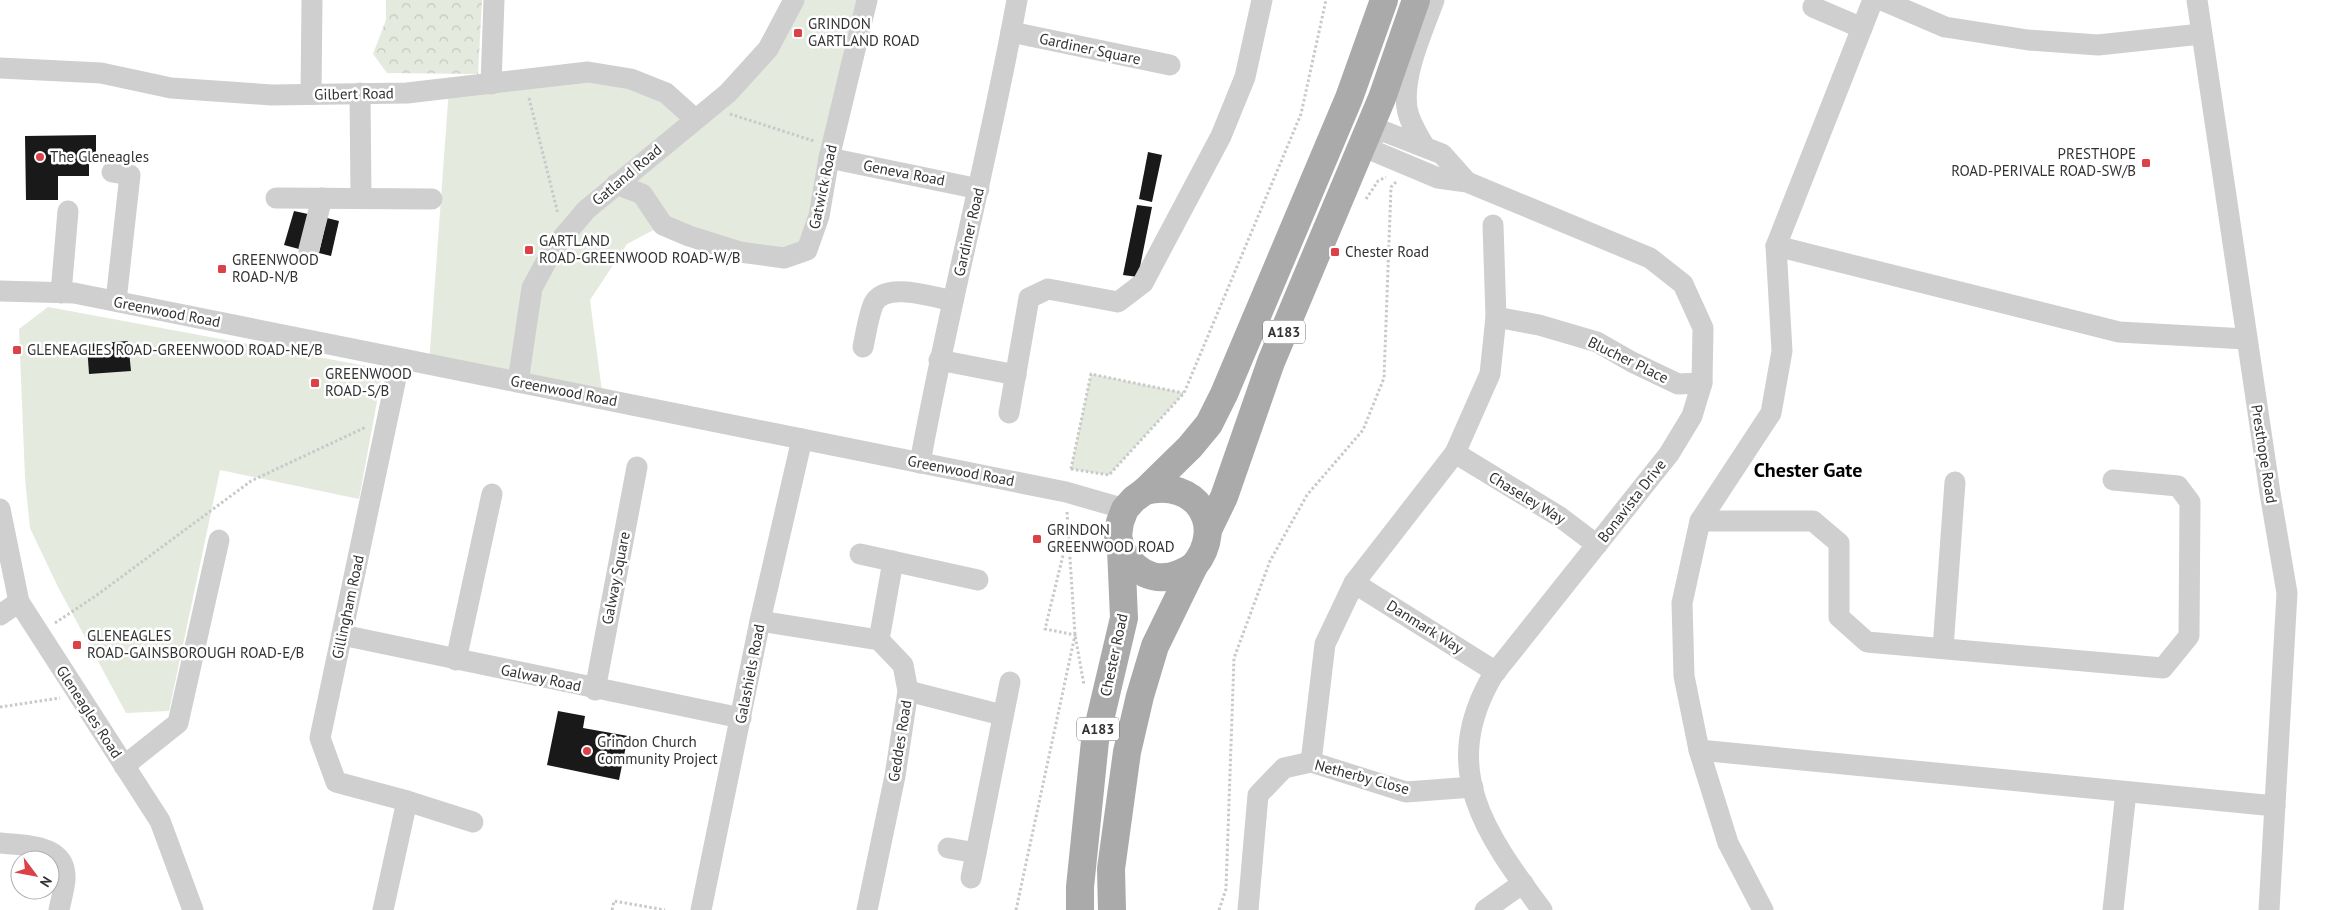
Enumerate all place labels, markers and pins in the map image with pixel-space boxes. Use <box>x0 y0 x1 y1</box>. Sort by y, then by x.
place label: GRINDON GARTLAND ROAD <box>808 14 920 50</box>
marker: GRINDON GARTLAND ROAD <box>792 27 804 39</box>
place label: PRESTHOPE ROAD-PERIVALE ROAD-SW/B <box>1951 144 2136 180</box>
place label: The Gleneagles <box>50 147 149 166</box>
marker: The Gleneagles <box>34 151 46 163</box>
marker: PRESTHOPE ROAD-PERIVALE ROAD-SW/B <box>2140 157 2152 169</box>
place label: GARTLAND ROAD-GREENWOOD ROAD-W/B <box>539 231 741 267</box>
place label: Chester Road <box>1345 242 1429 261</box>
marker: GARTLAND ROAD-GREENWOOD ROAD-W/B <box>523 244 535 256</box>
marker: Chester Road <box>1329 246 1341 258</box>
place label: GREENWOOD ROAD-N/B <box>232 250 319 286</box>
marker: GREENWOOD ROAD-N/B <box>216 263 228 275</box>
place label: GLENEAGLES ROAD-GREENWOOD ROAD-NE/B <box>27 340 323 359</box>
marker: GLENEAGLES ROAD-GREENWOOD ROAD-NE/B <box>11 344 23 356</box>
place label: GREENWOOD ROAD-S/B <box>325 364 412 400</box>
marker: GREENWOOD ROAD-S/B <box>309 377 321 389</box>
place label: GRINDON GREENWOOD ROAD <box>1047 520 1174 556</box>
marker: GRINDON GREENWOOD ROAD <box>1031 533 1043 545</box>
place label: GLENEAGLES ROAD-GAINSBOROUGH ROAD-E/B <box>87 626 304 662</box>
marker: GLENEAGLES ROAD-GAINSBOROUGH ROAD-E/B <box>71 639 83 651</box>
place label: Grindon Church Community Project <box>597 732 718 768</box>
marker: Grindon Church Community Project <box>581 745 593 757</box>

